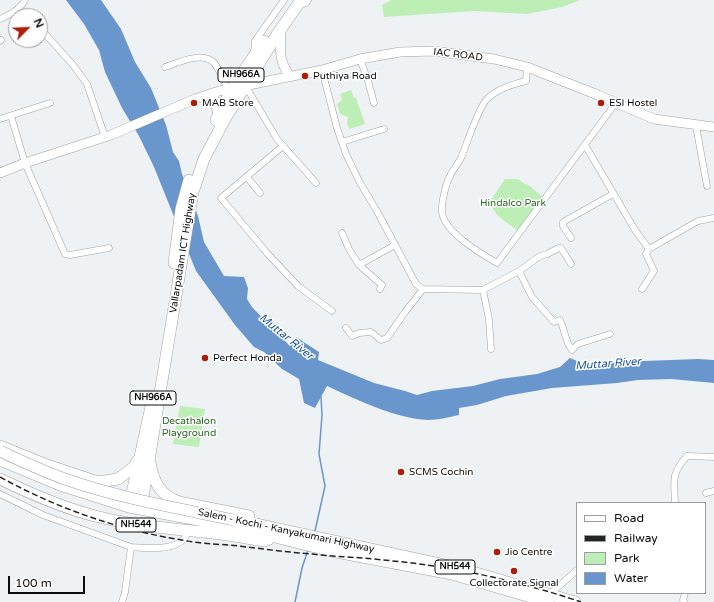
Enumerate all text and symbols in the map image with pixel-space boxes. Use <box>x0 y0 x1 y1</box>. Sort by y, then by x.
north arrow <box>8 8 48 48</box>
text: N <box>31 17 46 30</box>
street label: IAC ROAD <box>433 46 483 64</box>
road number: NH966A <box>218 68 264 82</box>
place label: Puthiya Road <box>313 70 377 82</box>
marker: Puthiya Road <box>300 71 310 81</box>
place label: MAB Store <box>202 97 254 109</box>
place label: ESI Hostel <box>609 97 657 109</box>
marker: MAB Store <box>189 98 199 108</box>
marker: ESI Hostel <box>596 98 606 108</box>
street label: Vallarpadam ICT Highway <box>168 192 198 314</box>
park label: Hindalco Park <box>480 197 546 209</box>
water label: Muttar River <box>256 311 316 363</box>
place label: Perfect Honda <box>213 352 282 364</box>
marker: Perfect Honda <box>200 353 210 363</box>
water label: Muttar River <box>575 355 641 373</box>
road number: NH966A <box>130 391 176 405</box>
park label: Decathalon Playground <box>162 415 216 438</box>
place label: SCMS Cochin <box>409 466 473 478</box>
marker: SCMS Cochin <box>396 467 406 477</box>
legend <box>576 502 706 594</box>
street label: Salem - Kochi - Kanyakumari Highway <box>197 506 375 556</box>
text: Road <box>614 511 644 525</box>
road number: NH544 <box>116 518 156 532</box>
text: Railway <box>614 531 658 545</box>
place label: Jio Centre <box>505 546 552 558</box>
marker: Jio Centre <box>492 547 502 557</box>
text: Park <box>614 551 640 565</box>
road number: NH544 <box>435 560 475 574</box>
marker: Collectorate Signal <box>509 566 519 576</box>
scale bar <box>10 568 87 594</box>
text: Water <box>614 571 648 585</box>
text: 100 m <box>15 576 52 590</box>
place label: Collectorate Signal <box>469 577 559 589</box>

